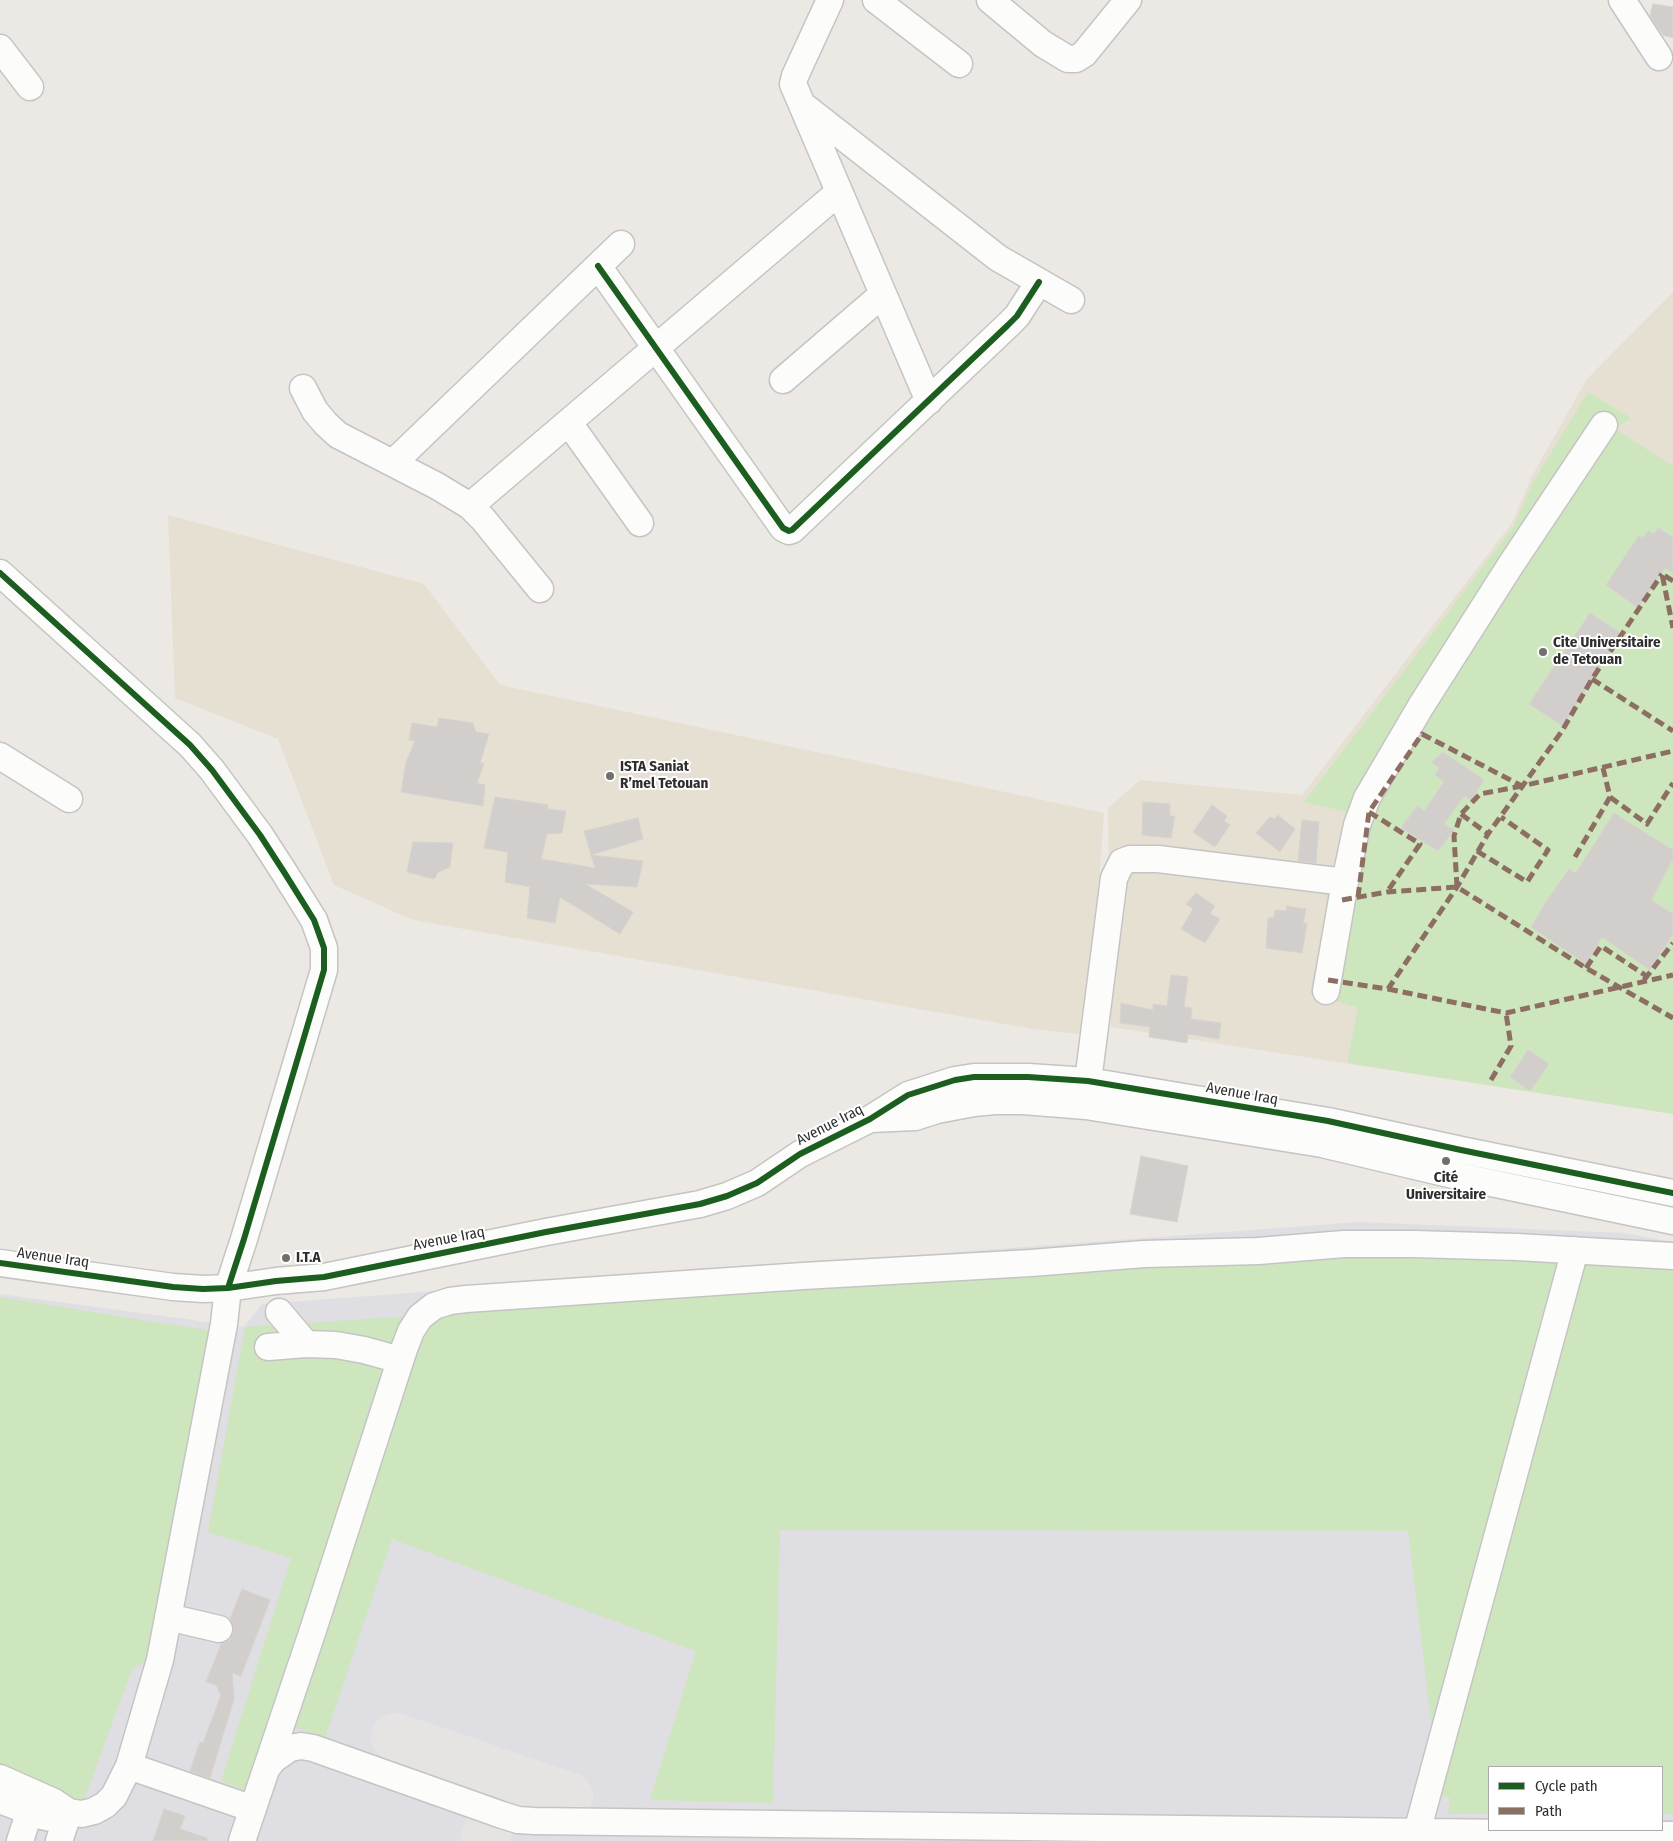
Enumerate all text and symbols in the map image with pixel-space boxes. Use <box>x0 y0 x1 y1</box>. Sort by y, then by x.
place label: Cite Universitaire de Tetouan <box>1553 634 1661 669</box>
marker: Cite Universitaire de Tetouan <box>1537 646 1549 658</box>
place label: ISTA Saniat R’mel Tetouan <box>620 758 708 793</box>
marker: ISTA Saniat R’mel Tetouan <box>604 770 616 782</box>
street label: Avenue Iraq <box>1205 1079 1279 1109</box>
street label: Avenue Iraq <box>794 1100 866 1150</box>
marker: Cité Universitaire <box>1440 1155 1452 1167</box>
place label: Cité Universitaire <box>1406 1169 1486 1204</box>
street label: Avenue Iraq <box>412 1223 486 1255</box>
street label: Avenue Iraq <box>16 1244 90 1272</box>
place label: I.T.A <box>296 1249 321 1267</box>
marker: I.T.A <box>280 1252 292 1264</box>
legend <box>1488 1766 1663 1831</box>
text: Cycle path <box>1535 1777 1598 1795</box>
text: Path <box>1535 1802 1562 1820</box>

